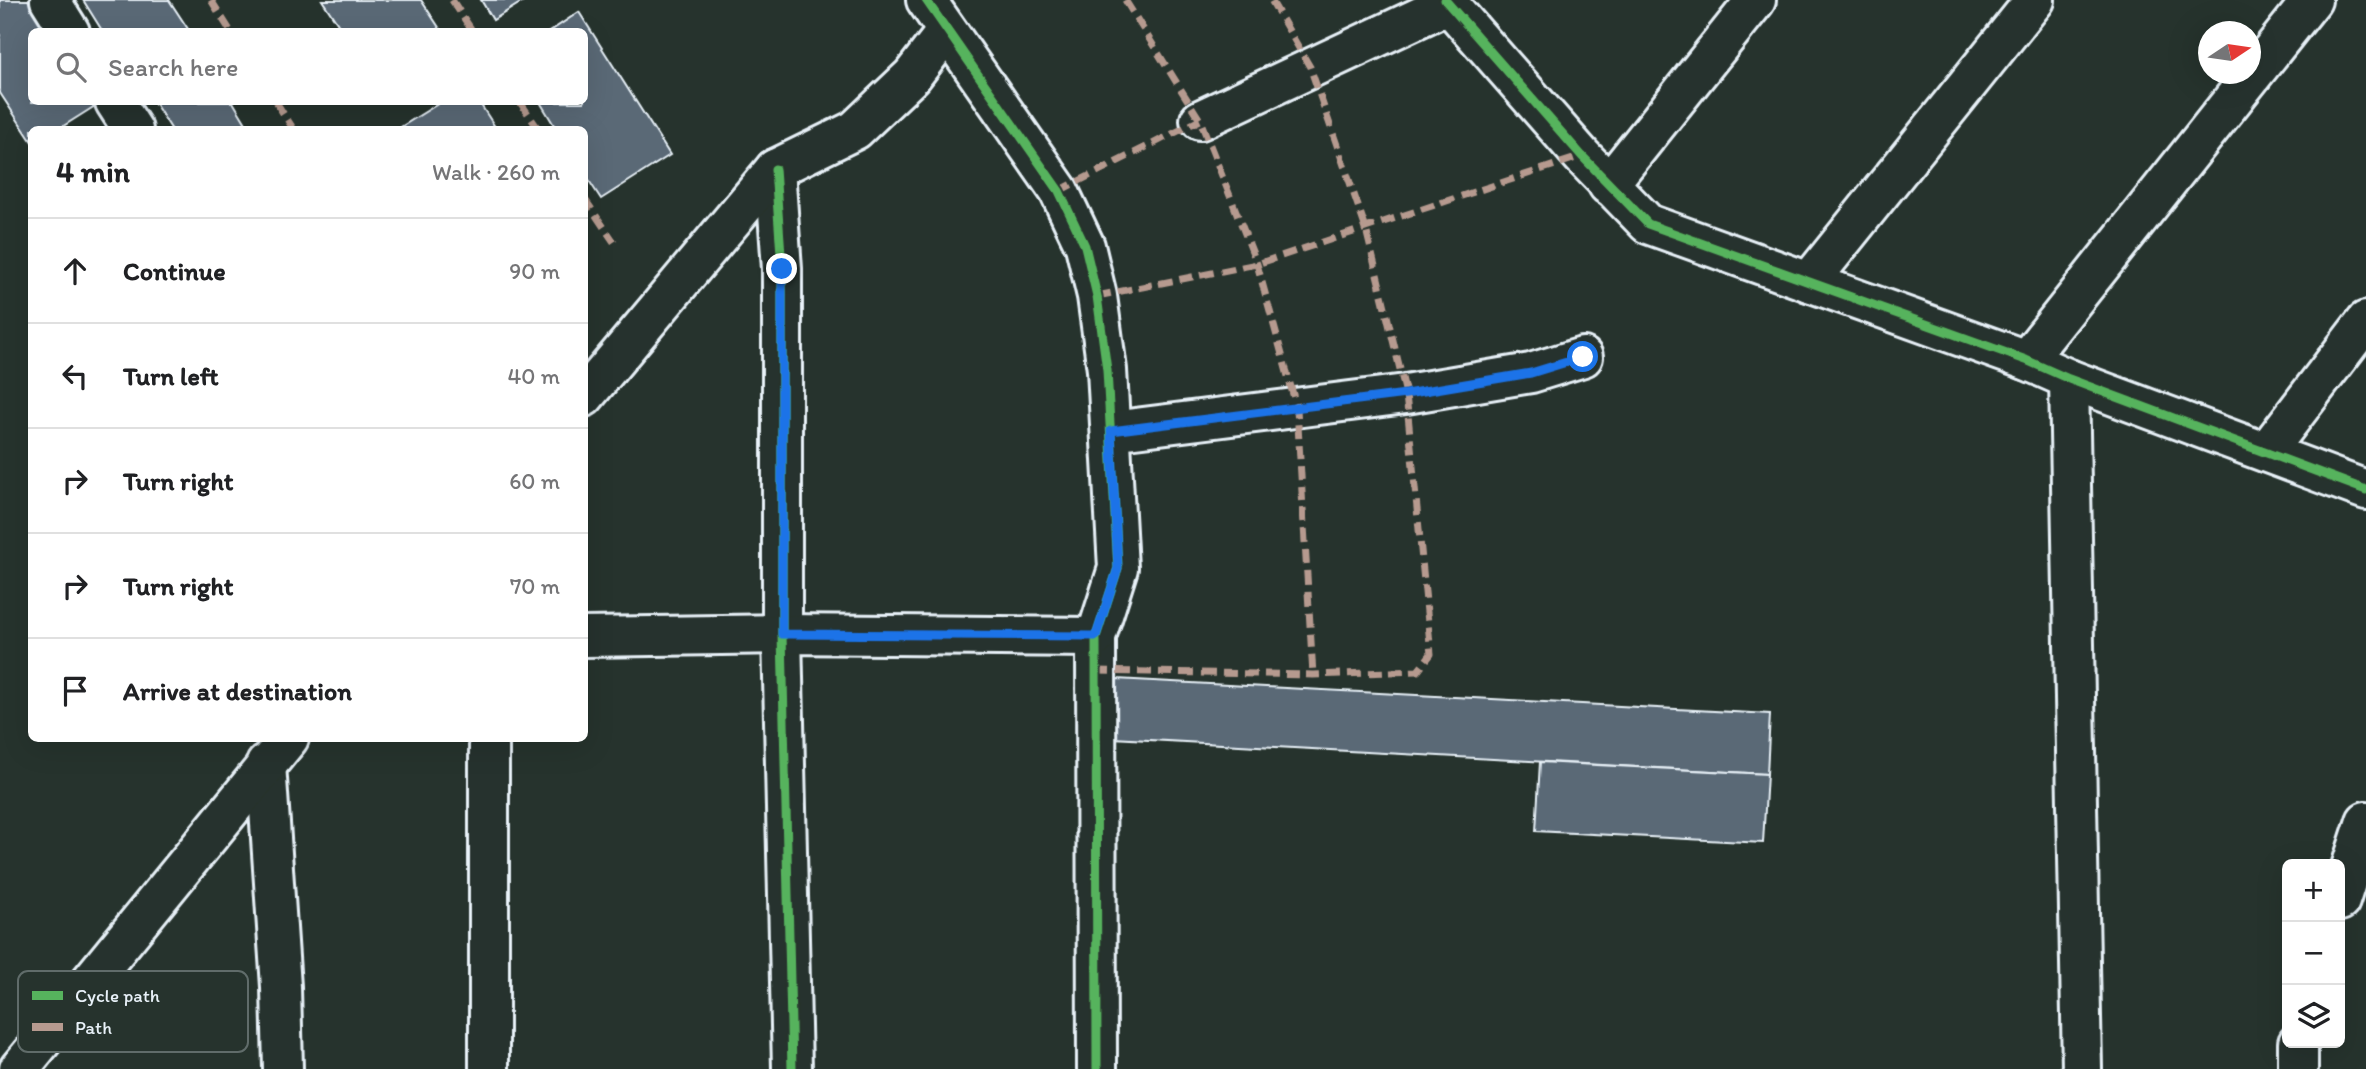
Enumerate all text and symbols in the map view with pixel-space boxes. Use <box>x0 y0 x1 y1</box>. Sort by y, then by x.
north arrow <box>2198 21 2261 84</box>
search box <box>28 28 588 105</box>
icon: search <box>52 48 90 86</box>
text: Search here <box>108 51 238 83</box>
text: 4 min <box>56 153 130 190</box>
text: Walk · 260 m <box>432 158 560 186</box>
icon: ahead <box>56 252 94 290</box>
route end <box>766 253 797 284</box>
text: Continue <box>123 255 226 287</box>
text: 90 m <box>509 257 560 285</box>
route start <box>1567 341 1598 372</box>
icon: left <box>56 357 94 395</box>
text: Turn left <box>123 360 219 392</box>
text: 40 m <box>507 362 560 390</box>
icon: right <box>56 462 94 500</box>
text: Turn right <box>123 465 234 497</box>
text: 60 m <box>509 467 560 495</box>
icon: right <box>56 567 94 605</box>
text: Turn right <box>123 570 234 602</box>
text: 70 m <box>510 572 560 600</box>
icon: arrive <box>56 672 94 710</box>
text: Arrive at destination <box>123 675 352 707</box>
map controls <box>2282 859 2345 1048</box>
button: + <box>2282 859 2345 922</box>
button: − <box>2282 922 2345 985</box>
legend <box>18 971 248 1052</box>
text: Cycle path <box>75 984 160 1007</box>
button: layers <box>2282 985 2345 1048</box>
text: Path <box>75 1016 112 1039</box>

